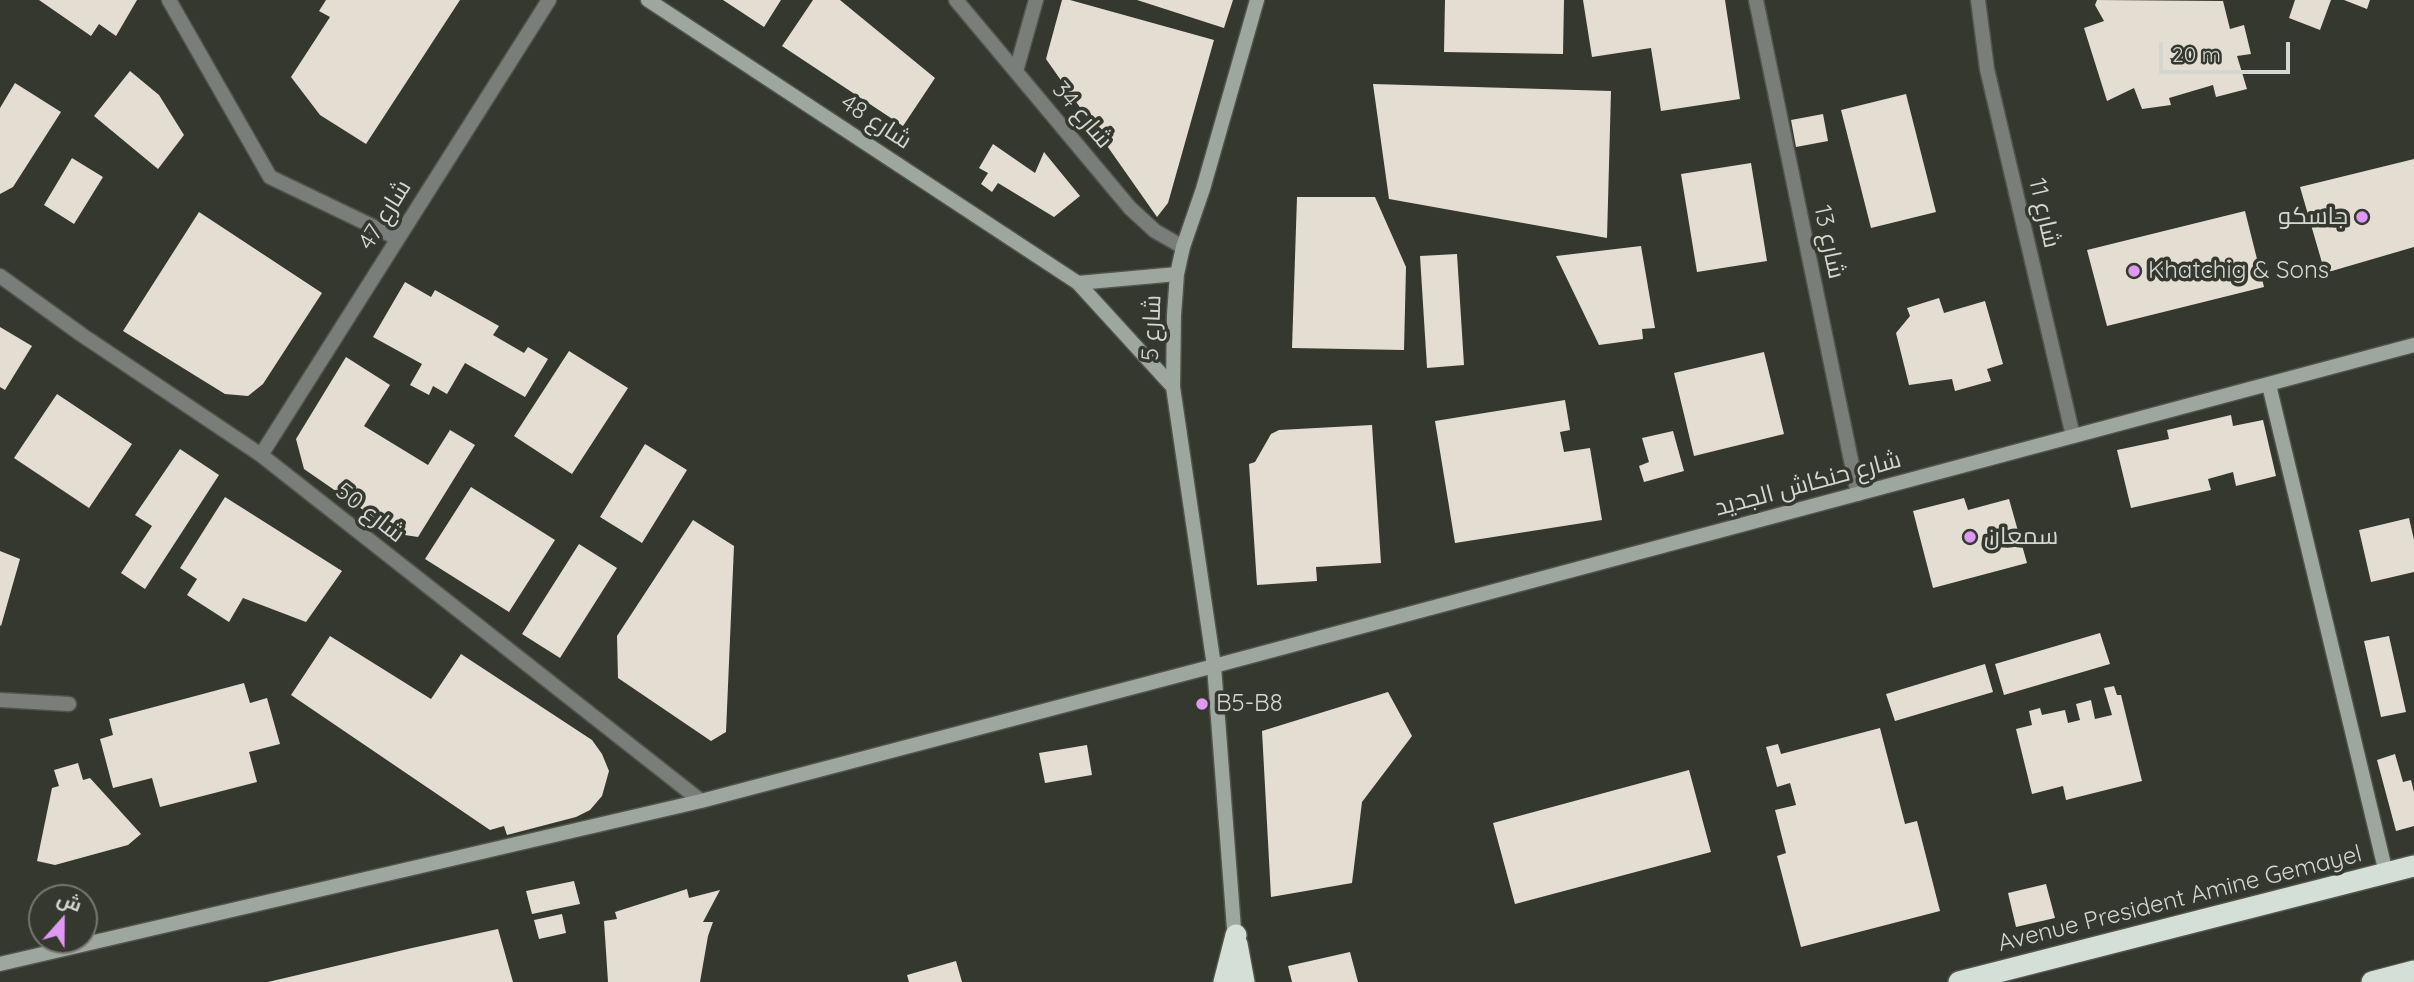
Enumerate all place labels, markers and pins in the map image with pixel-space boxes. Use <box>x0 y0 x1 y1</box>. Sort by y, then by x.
place label: جاسكو <box>2278 203 2348 231</box>
marker: جاسكو <box>2354 209 2370 225</box>
place label: Khatchig & Sons <box>2148 257 2329 285</box>
marker: Khatchig & Sons <box>2126 263 2142 279</box>
place label: سمعان <box>1984 523 2058 551</box>
marker: سمعان <box>1962 529 1978 545</box>
place label: B5-B8 <box>1216 690 1283 718</box>
marker: B5-B8 <box>1194 696 1210 712</box>

